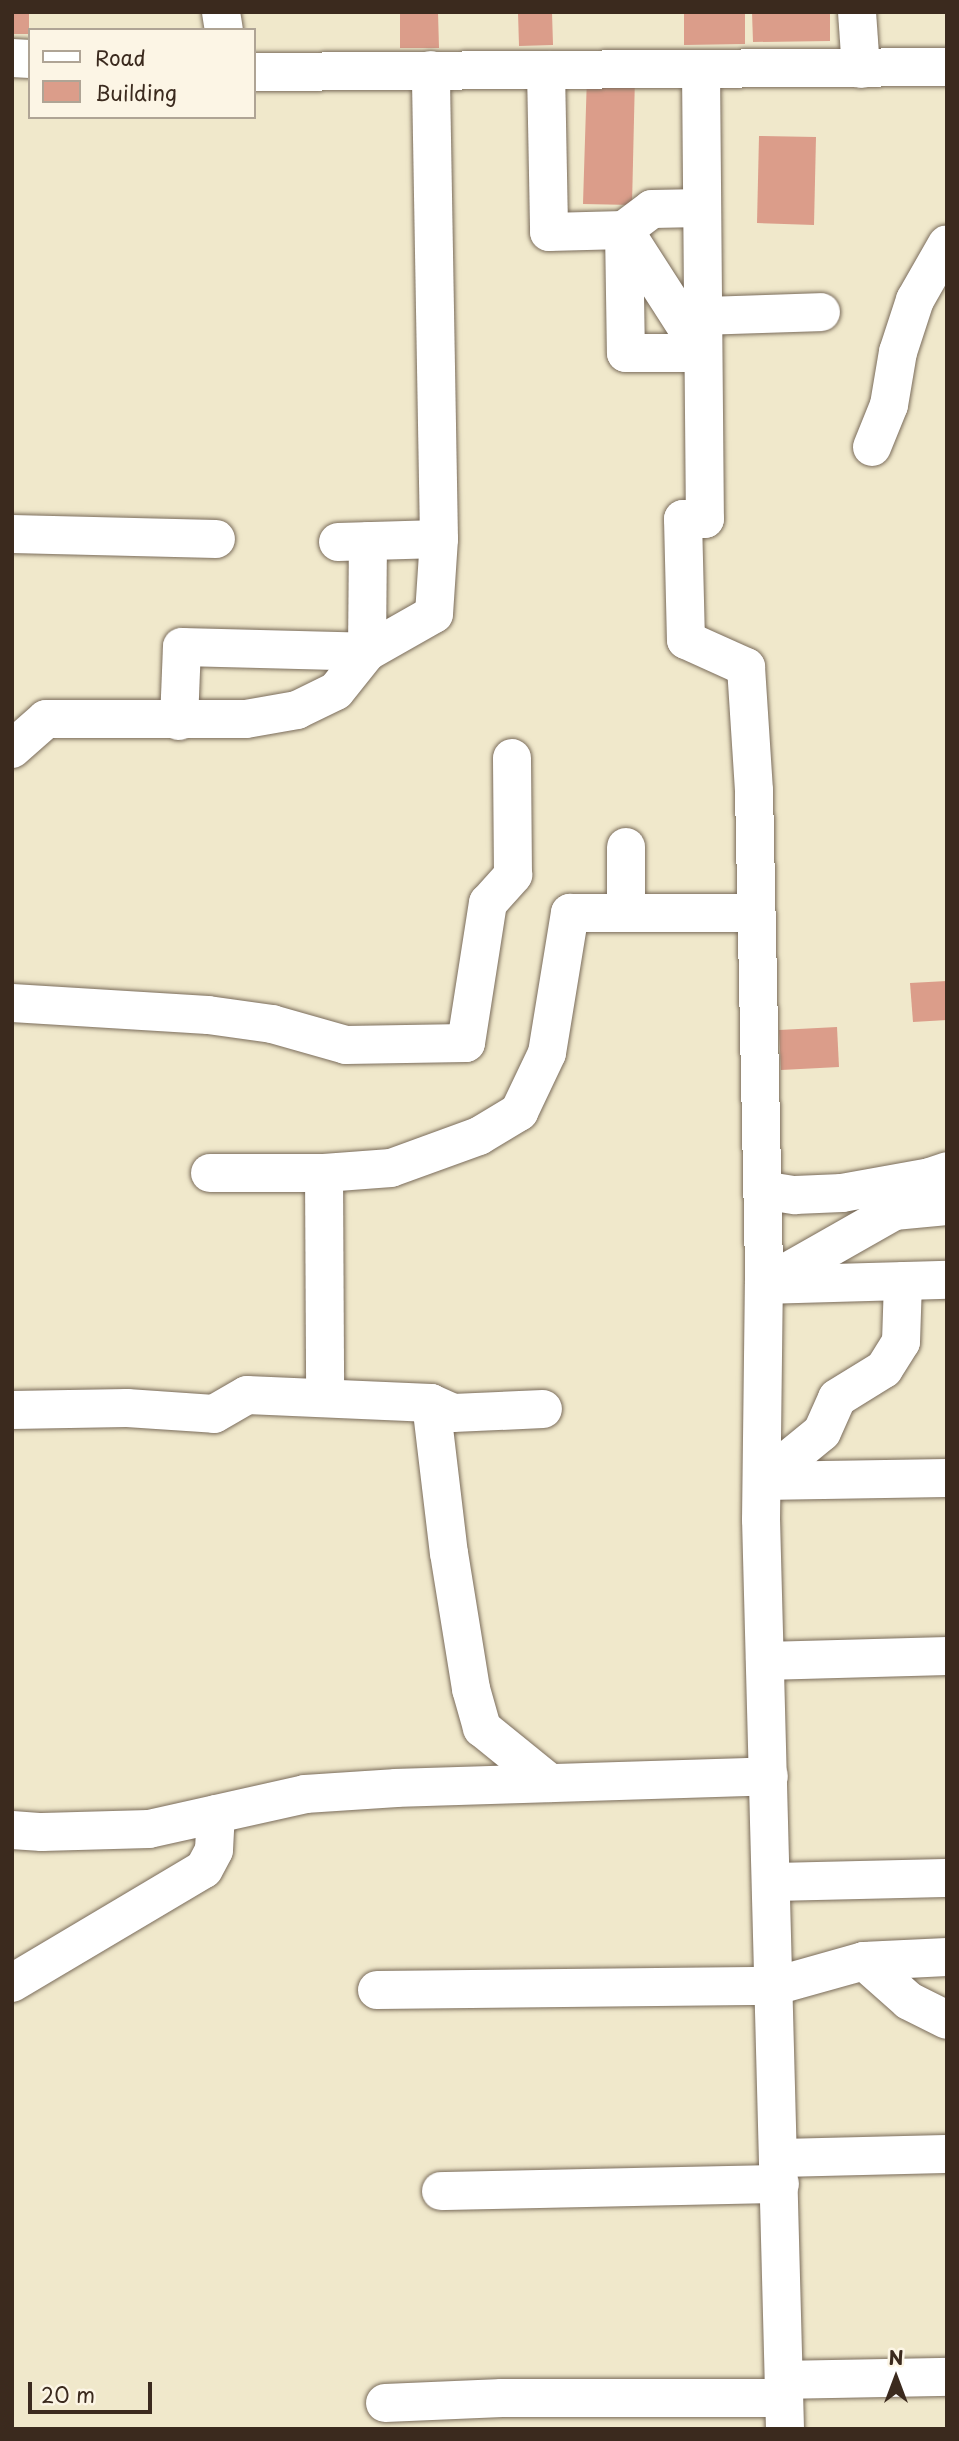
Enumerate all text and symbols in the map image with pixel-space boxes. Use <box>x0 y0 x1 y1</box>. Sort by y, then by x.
legend <box>28 28 256 119</box>
text: Road <box>95 41 146 73</box>
text: Building <box>95 76 177 108</box>
north arrow <box>861 2343 931 2413</box>
text: N <box>888 2343 904 2371</box>
scale bar <box>32 2368 156 2412</box>
text: 20 m <box>41 2378 95 2410</box>

